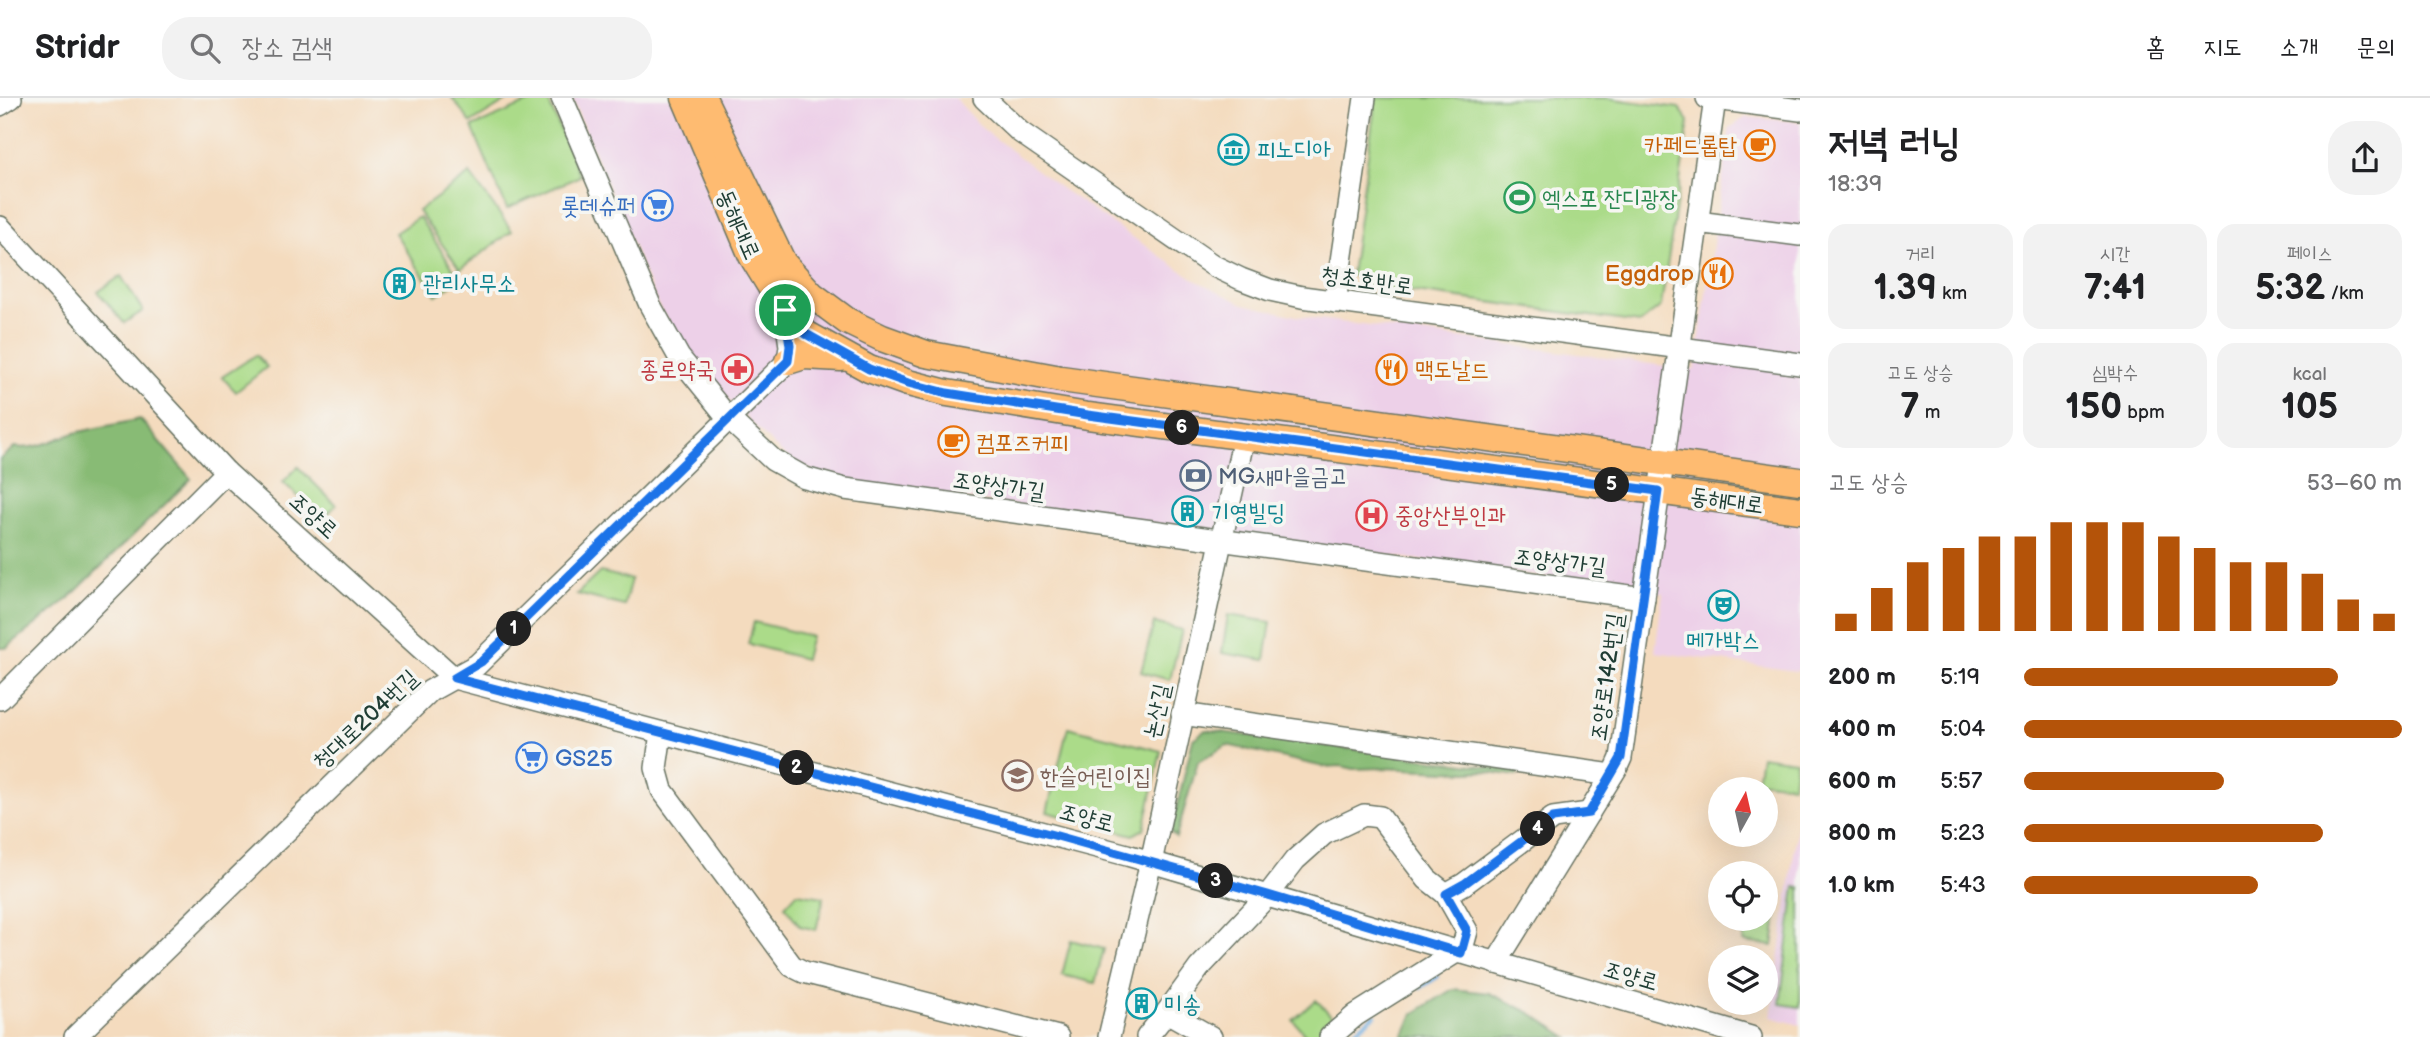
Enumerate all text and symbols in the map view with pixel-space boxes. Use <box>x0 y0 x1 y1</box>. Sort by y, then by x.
search box <box>162 17 652 80</box>
text: Stridr <box>35 28 120 68</box>
icon: search <box>186 29 224 67</box>
text: 장소 검색 <box>242 33 332 64</box>
text: 홈 <box>2146 33 2165 62</box>
text: 지도 <box>2203 33 2242 62</box>
text: 소개 <box>2280 33 2318 62</box>
text: 문의 <box>2356 33 2395 62</box>
text: 저녁 러닝 <box>1828 121 1961 166</box>
button: share <box>2328 121 2402 195</box>
cafe icon: 카페드롭탑 <box>1743 128 1777 162</box>
museum icon: 피노디아 <box>1217 132 1251 166</box>
place label: 카페드롭탑 <box>1644 132 1737 160</box>
place label: 피노디아 <box>1257 136 1331 164</box>
text: 18:39 <box>1828 170 1882 198</box>
sports icon: 엑스포 잔디광장 <box>1502 181 1536 215</box>
street label: 동해대로 <box>710 185 766 264</box>
place label: 엑스포 잔디광장 <box>1542 185 1678 213</box>
supermarket icon: 롯데슈퍼 <box>641 189 675 223</box>
place label: 롯데슈퍼 <box>561 193 635 221</box>
text: 거리 <box>1905 243 1936 266</box>
text: 시간 <box>2100 243 2130 266</box>
text: 페이스 <box>2287 243 2333 266</box>
restaurant icon: Eggdrop <box>1700 256 1734 290</box>
place label: Eggdrop <box>1605 260 1694 288</box>
street label: 청초호반로 <box>1319 261 1415 301</box>
building icon: 관리사무소 <box>383 266 417 300</box>
text: 1.39 <box>1874 267 1937 310</box>
text: 7:41 <box>2084 267 2146 310</box>
text: 5:32 <box>2255 267 2325 310</box>
place label: 관리사무소 <box>423 270 516 298</box>
pin <box>755 280 815 340</box>
text: km <box>1937 282 1967 305</box>
text: /km <box>2325 282 2364 305</box>
icon: arrive <box>766 291 804 329</box>
pharmacy icon: 종로약국 <box>720 352 754 386</box>
restaurant icon: 맥도날드 <box>1375 352 1409 386</box>
place label: 종로약국 <box>640 356 714 384</box>
place label: 맥도날드 <box>1415 356 1489 384</box>
text: 고도 상승 <box>1887 362 1953 385</box>
text: 심박수 <box>2092 362 2138 385</box>
text: kcal <box>2293 363 2327 386</box>
text: 7 <box>1900 386 1920 429</box>
text: 150 <box>2065 386 2122 429</box>
text: 105 <box>2281 386 2338 429</box>
text: m <box>1920 401 1940 424</box>
text: bpm <box>2122 401 2165 424</box>
pin: 6 <box>1164 410 1200 446</box>
text: 6 <box>1176 416 1187 439</box>
cafe icon: 컴포즈커피 <box>936 425 970 459</box>
place label: 컴포즈커피 <box>976 429 1069 457</box>
bank icon: MG새마을금고 <box>1178 459 1212 493</box>
place label: MG새마을금고 <box>1218 463 1348 491</box>
street label: 조양상가길 <box>951 466 1047 506</box>
pin: 5 <box>1594 468 1630 502</box>
text: 고도 상승 <box>1828 469 1908 497</box>
text: 53–60 m <box>2307 469 2402 497</box>
text: 5 <box>1606 473 1617 496</box>
street label: 동해대로 <box>1688 482 1765 520</box>
street label: 조양로 <box>283 487 343 545</box>
building icon: 기영빌딩 <box>1171 495 1205 529</box>
hospital icon: 중앙산부인과 <box>1355 498 1389 532</box>
place label: 기영빌딩 <box>1211 499 1285 527</box>
place label: 중앙산부인과 <box>1395 502 1506 530</box>
street label: 조양상가길 <box>1512 542 1608 582</box>
theatre icon: 메가박스 <box>1706 589 1740 623</box>
street label: 조양로142번길 <box>1584 611 1630 743</box>
pin: 1 <box>496 612 532 646</box>
text: 1 <box>510 617 518 640</box>
place label: 메가박스 <box>1686 627 1760 655</box>
text: 200 m <box>1828 663 1896 691</box>
text: 5:19 <box>1940 663 1980 691</box>
street label: 청대로204번길 <box>307 664 424 776</box>
street label: 논산길 <box>1138 681 1176 741</box>
text: 400 m <box>1828 715 1896 743</box>
text: 5:04 <box>1940 715 1985 743</box>
supermarket icon: GS25 <box>515 741 549 775</box>
place label: GS25 <box>555 745 613 773</box>
pin: 2 <box>780 750 814 786</box>
text: 2 <box>791 756 802 779</box>
school or university icon: 한슬어린이집 <box>1000 759 1034 793</box>
place label: 한슬어린이집 <box>1040 763 1151 791</box>
text: 600 m <box>1828 767 1896 795</box>
text: 5:57 <box>1940 767 1982 795</box>
north arrow <box>1708 777 1778 847</box>
map controls <box>1708 777 1778 1015</box>
street label: 조양로 <box>1056 797 1117 839</box>
pin: 4 <box>1520 812 1556 846</box>
text: 4 <box>1532 817 1543 840</box>
text: 800 m <box>1828 819 1896 847</box>
text: 5:23 <box>1940 819 1985 847</box>
button: locate <box>1708 861 1778 931</box>
pin: 3 <box>1198 864 1234 898</box>
text: 3 <box>1210 869 1221 892</box>
text: 1.0 km <box>1828 871 1895 899</box>
text: 5:43 <box>1940 871 1986 899</box>
button: layers <box>1708 945 1778 1015</box>
street label: 조양로 <box>1600 955 1661 997</box>
building icon: 미송 <box>1124 987 1158 1021</box>
place label: 미송 <box>1164 991 1201 1019</box>

